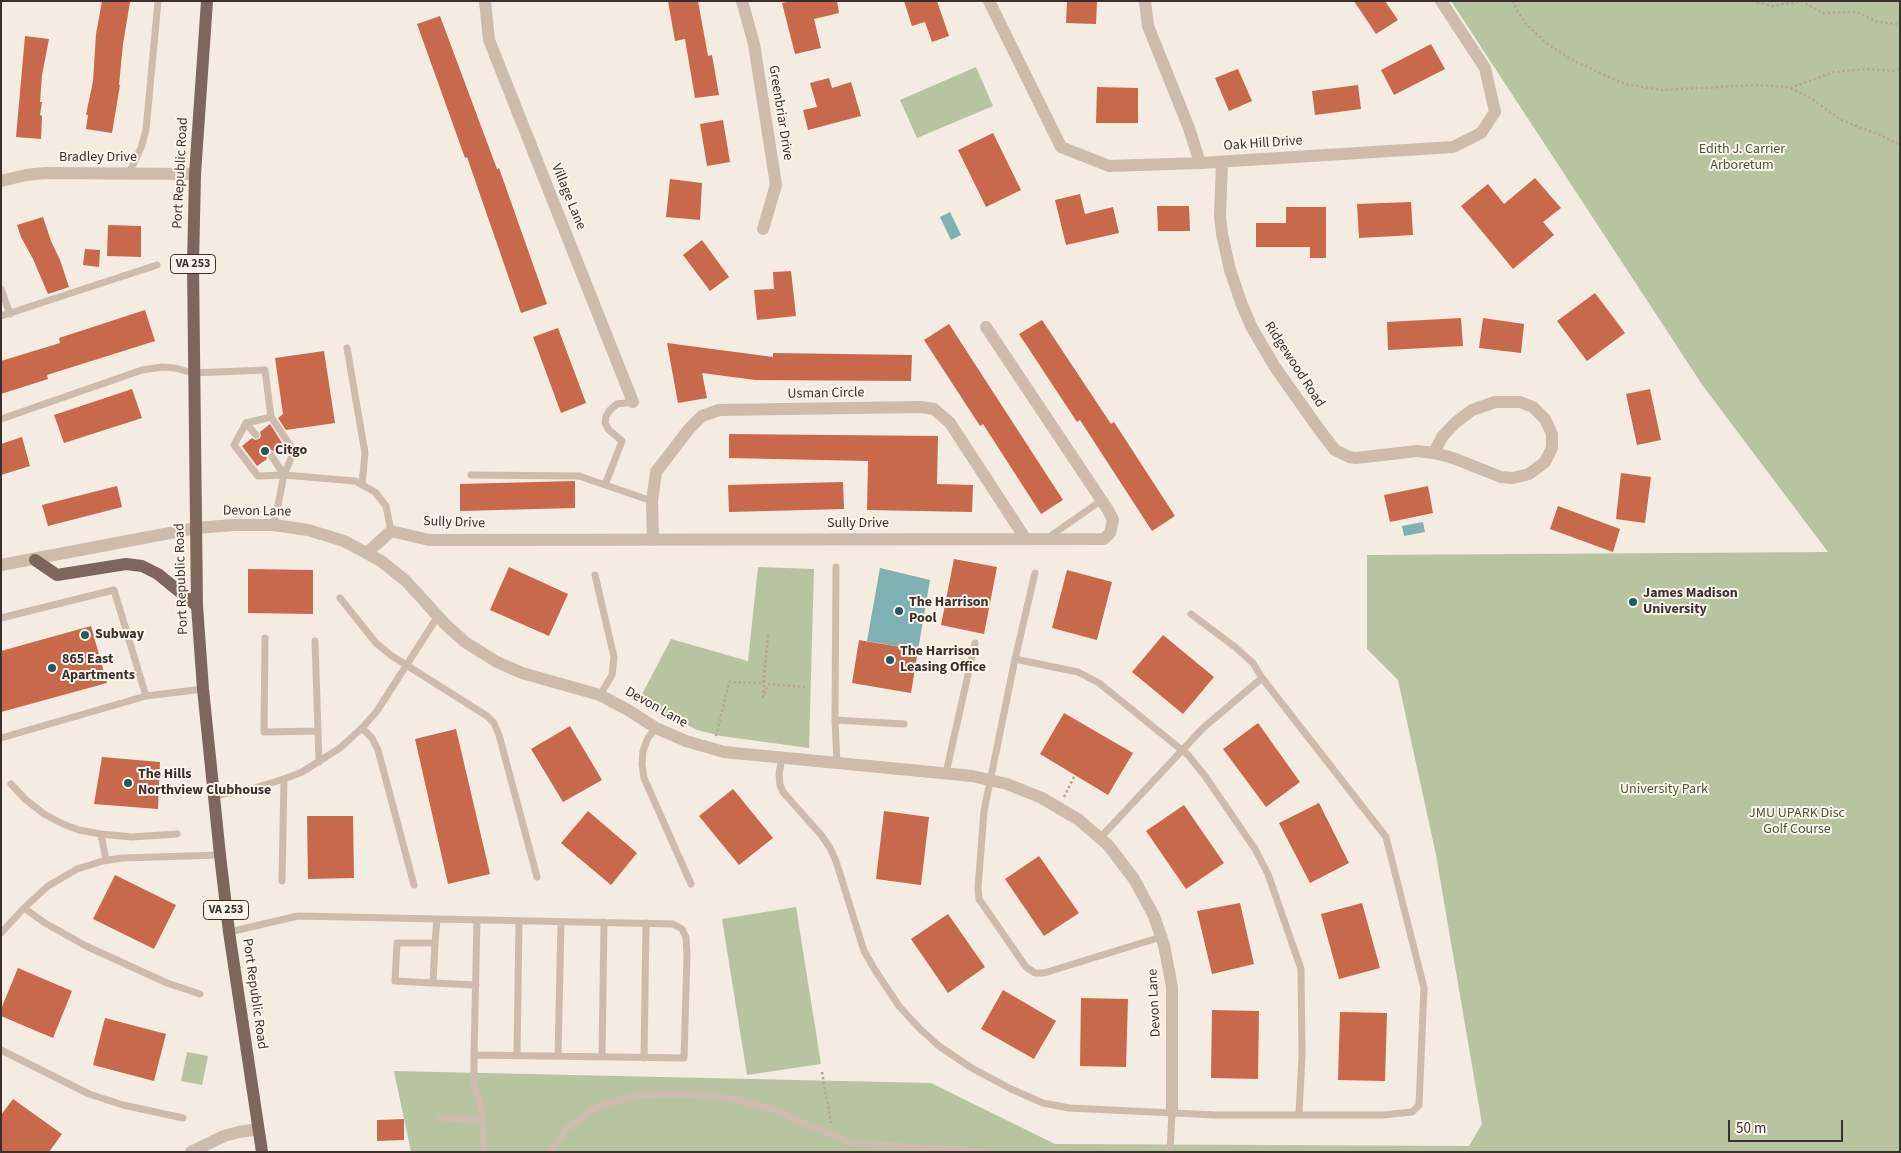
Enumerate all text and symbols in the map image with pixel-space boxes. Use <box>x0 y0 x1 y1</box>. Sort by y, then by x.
street label: Greenbriar Drive <box>764 64 796 162</box>
street label: Port Republic Road <box>170 117 192 229</box>
street label: Oak Hill Drive <box>1223 133 1303 155</box>
park label: Edith J. Carrier Arboretum <box>1699 142 1785 174</box>
street label: Bradley Drive <box>59 150 137 166</box>
street label: Village Lane <box>547 161 589 233</box>
road number: VA 253 <box>170 254 216 274</box>
street label: Ridgewood Road <box>1260 319 1328 411</box>
street label: Usman Circle <box>787 385 865 403</box>
place label: Citgo <box>275 443 307 459</box>
marker: Citgo <box>259 445 271 457</box>
street label: Devon Lane <box>223 503 291 521</box>
street label: Sully Drive <box>423 514 485 532</box>
street label: Sully Drive <box>827 516 889 532</box>
street label: Port Republic Road <box>172 523 192 635</box>
place label: James Madison University <box>1643 586 1738 618</box>
place label: The Harrison Pool <box>909 595 989 628</box>
marker: James Madison University <box>1627 596 1639 608</box>
marker: The Harrison Pool <box>893 605 905 617</box>
place label: Subway <box>95 627 144 643</box>
marker: Subway <box>79 629 91 641</box>
place label: The Harrison Leasing Office <box>900 644 986 676</box>
place label: 865 East Apartments <box>62 652 135 684</box>
marker: The Harrison Leasing Office <box>884 654 896 666</box>
marker: 865 East Apartments <box>46 662 58 674</box>
street label: Devon Lane <box>622 684 690 732</box>
place label: The Hills Northview Clubhouse <box>138 767 271 800</box>
marker: The Hills Northview Clubhouse <box>122 777 134 789</box>
park label: University Park <box>1620 782 1708 798</box>
park label: JMU UPARK Disc Golf Course <box>1749 806 1845 839</box>
road number: VA 253 <box>204 900 248 920</box>
street label: Port Republic Road <box>238 938 270 1050</box>
street label: Devon Lane <box>1145 968 1165 1038</box>
scale bar <box>1731 1110 1846 1142</box>
text: 50 m <box>1736 1118 1766 1139</box>

